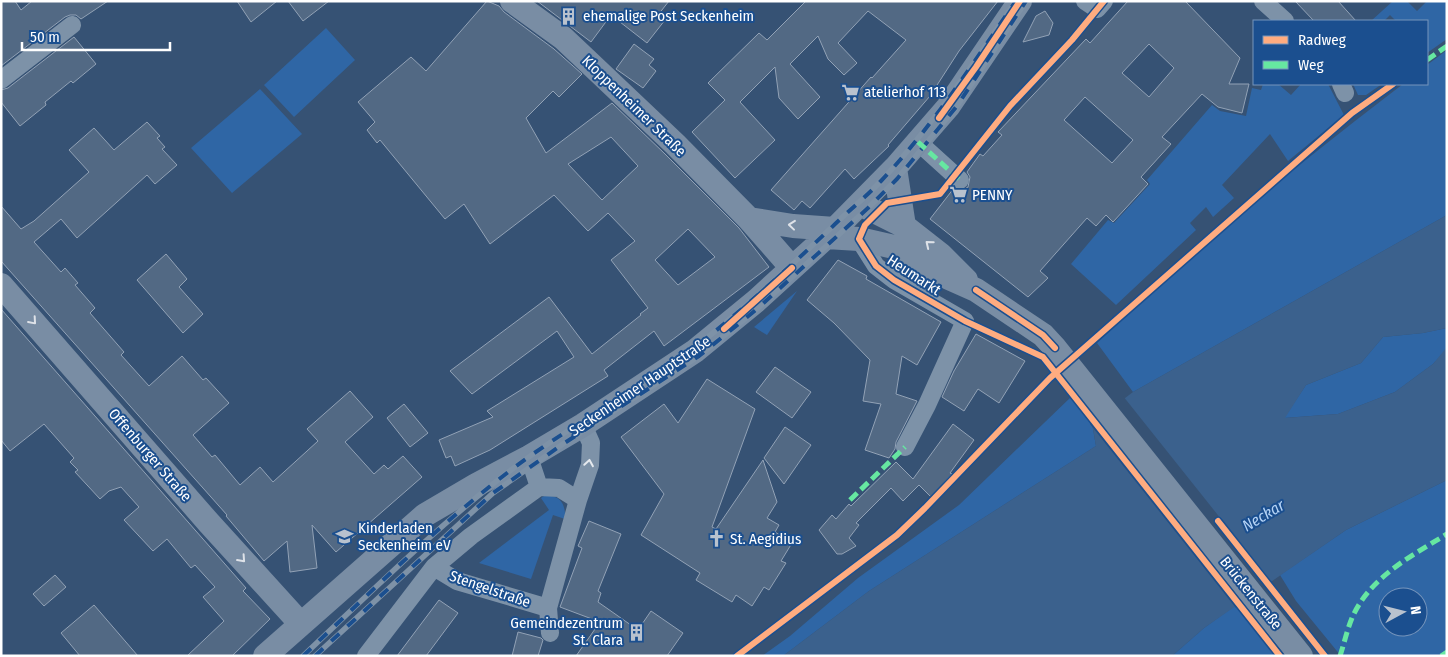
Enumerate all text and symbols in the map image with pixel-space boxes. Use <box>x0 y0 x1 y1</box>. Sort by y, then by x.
building icon: ehemalige Post Seckenheim <box>559 6 579 26</box>
place label: ehemalige Post Seckenheim <box>583 7 754 25</box>
scale bar <box>22 20 170 52</box>
legend <box>1253 20 1428 85</box>
text: 50 m <box>30 28 60 46</box>
text: Radweg <box>1298 31 1346 49</box>
street label: Kloppenheimer Straße <box>578 52 690 160</box>
text: Weg <box>1298 56 1324 74</box>
supermarket icon: atelierhof 113 <box>840 82 860 102</box>
place label: atelierhof 113 <box>864 83 946 101</box>
supermarket icon: PENNY <box>948 185 968 205</box>
place label: PENNY <box>972 186 1013 204</box>
one-way arrow <box>787 220 795 231</box>
one-way arrow <box>926 242 935 250</box>
street label: Heumarkt <box>884 251 944 299</box>
one-way arrow <box>28 316 37 325</box>
street label: Seckenheimer Hauptstraße <box>566 332 714 440</box>
street label: Offenburger Straße <box>105 405 195 505</box>
one-way arrow <box>583 458 594 466</box>
water label: Neckar <box>1239 495 1288 535</box>
place label: Kinderladen Seckenheim eV <box>358 519 451 554</box>
school or university icon: Kinderladen Seckenheim eV <box>334 527 354 547</box>
church icon: St. Aegidius <box>706 529 726 549</box>
place label: St. Aegidius <box>730 530 801 548</box>
one-way arrow <box>236 553 245 562</box>
street label: Brückenstraße <box>1216 553 1286 633</box>
street label: Stengelstraße <box>447 567 533 611</box>
north arrow <box>1378 587 1428 637</box>
text: N <box>1406 605 1424 616</box>
place label: Gemeindezentrum St. Clara <box>510 614 623 649</box>
building icon: Gemeindezentrum St. Clara <box>627 622 647 642</box>

